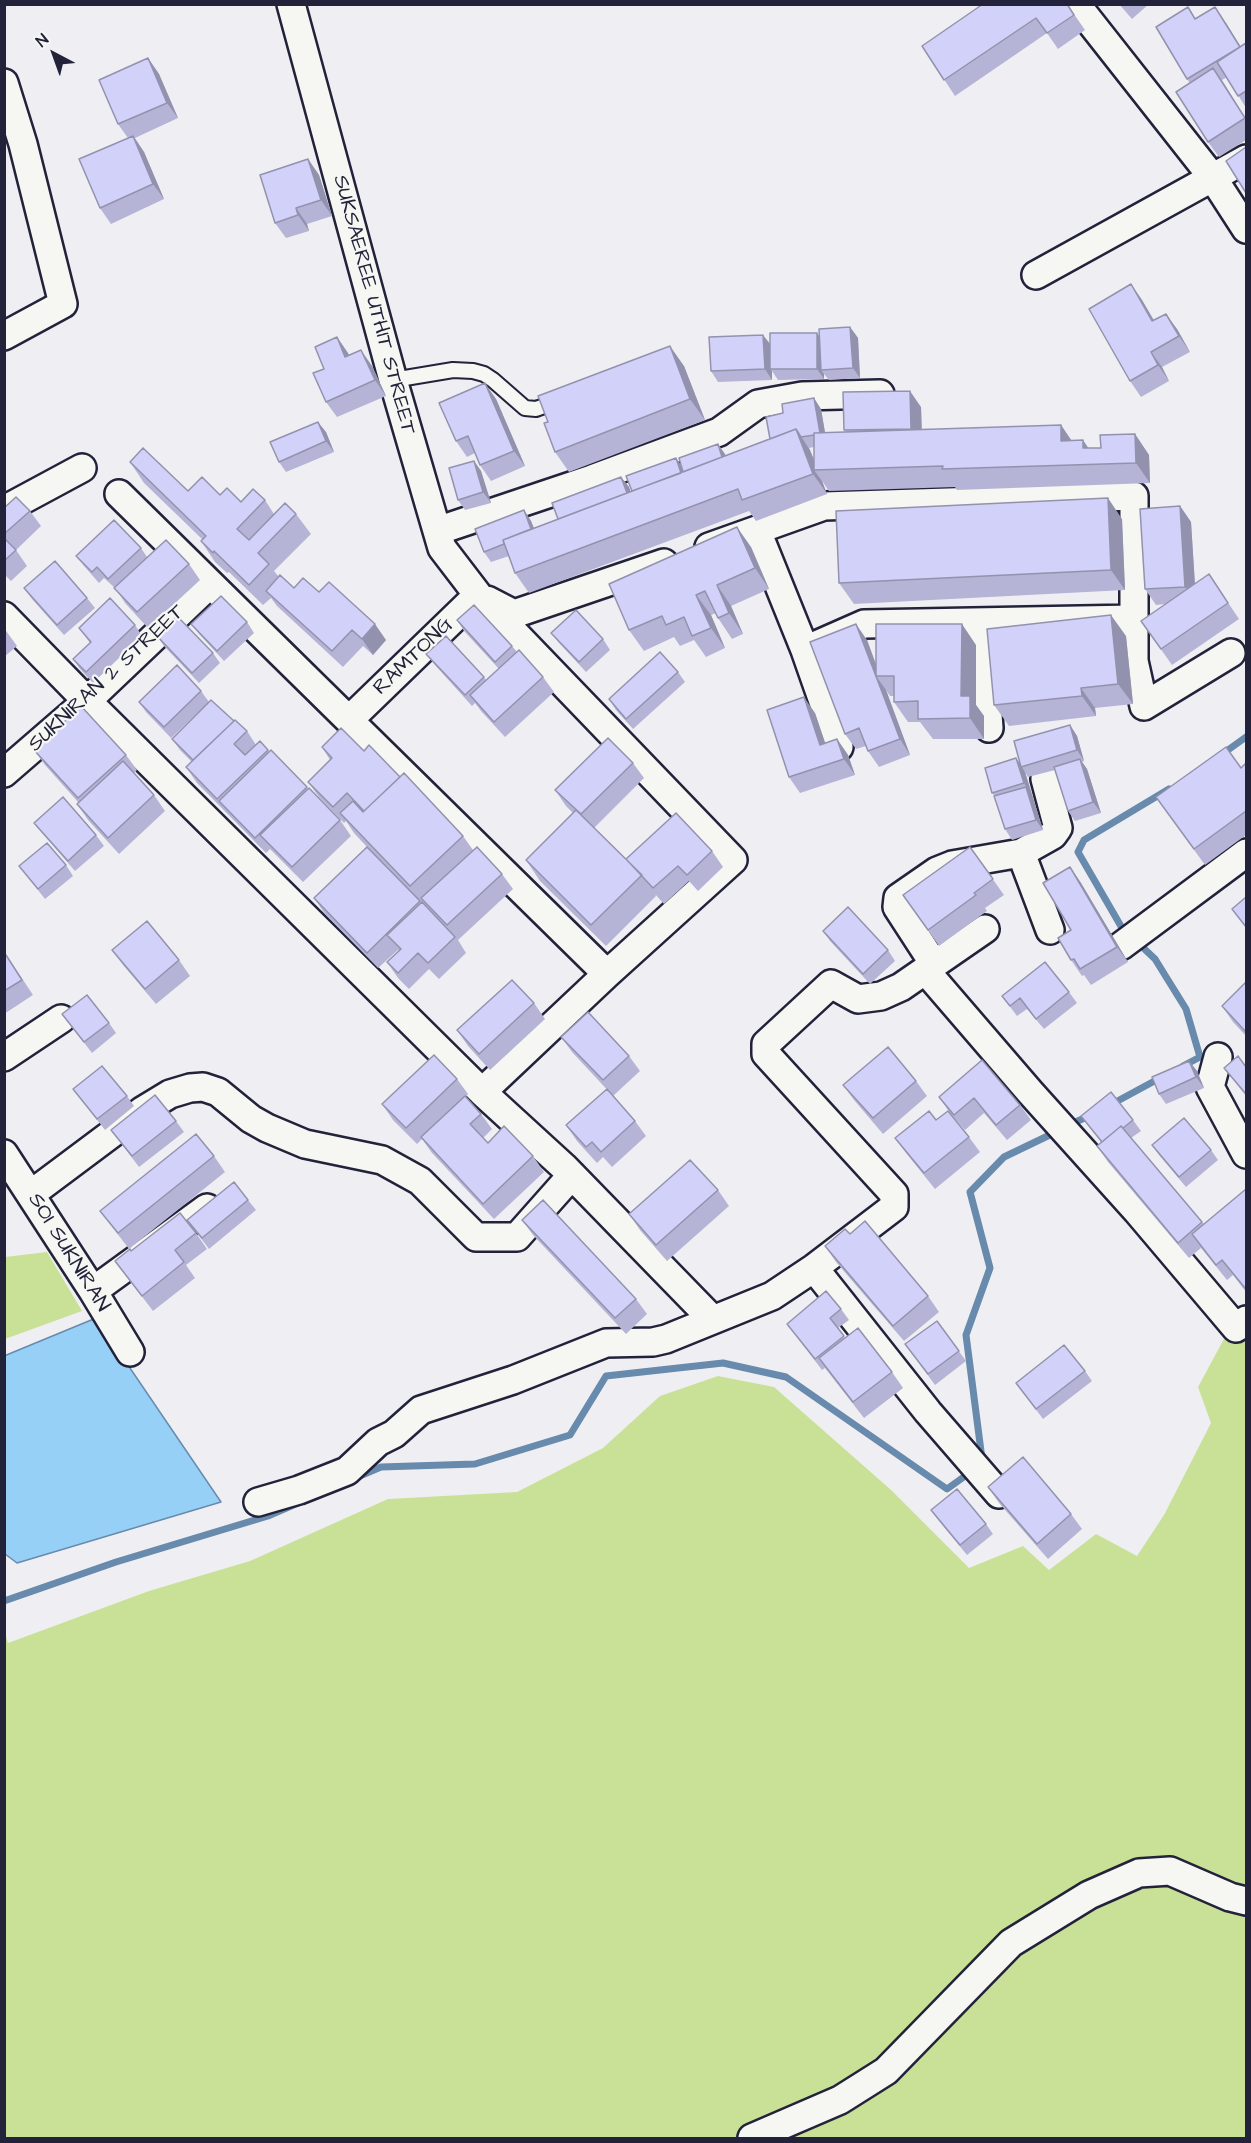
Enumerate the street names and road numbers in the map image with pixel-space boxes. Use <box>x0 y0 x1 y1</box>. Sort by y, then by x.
street label: SUKSAEREE UTHIT STREET <box>326 173 420 437</box>
street label: SUKNIRAN 2 STREET <box>24 600 190 758</box>
street label: RAMTONG <box>369 613 459 701</box>
street label: SOI SUKNIRAN <box>22 1189 114 1317</box>

